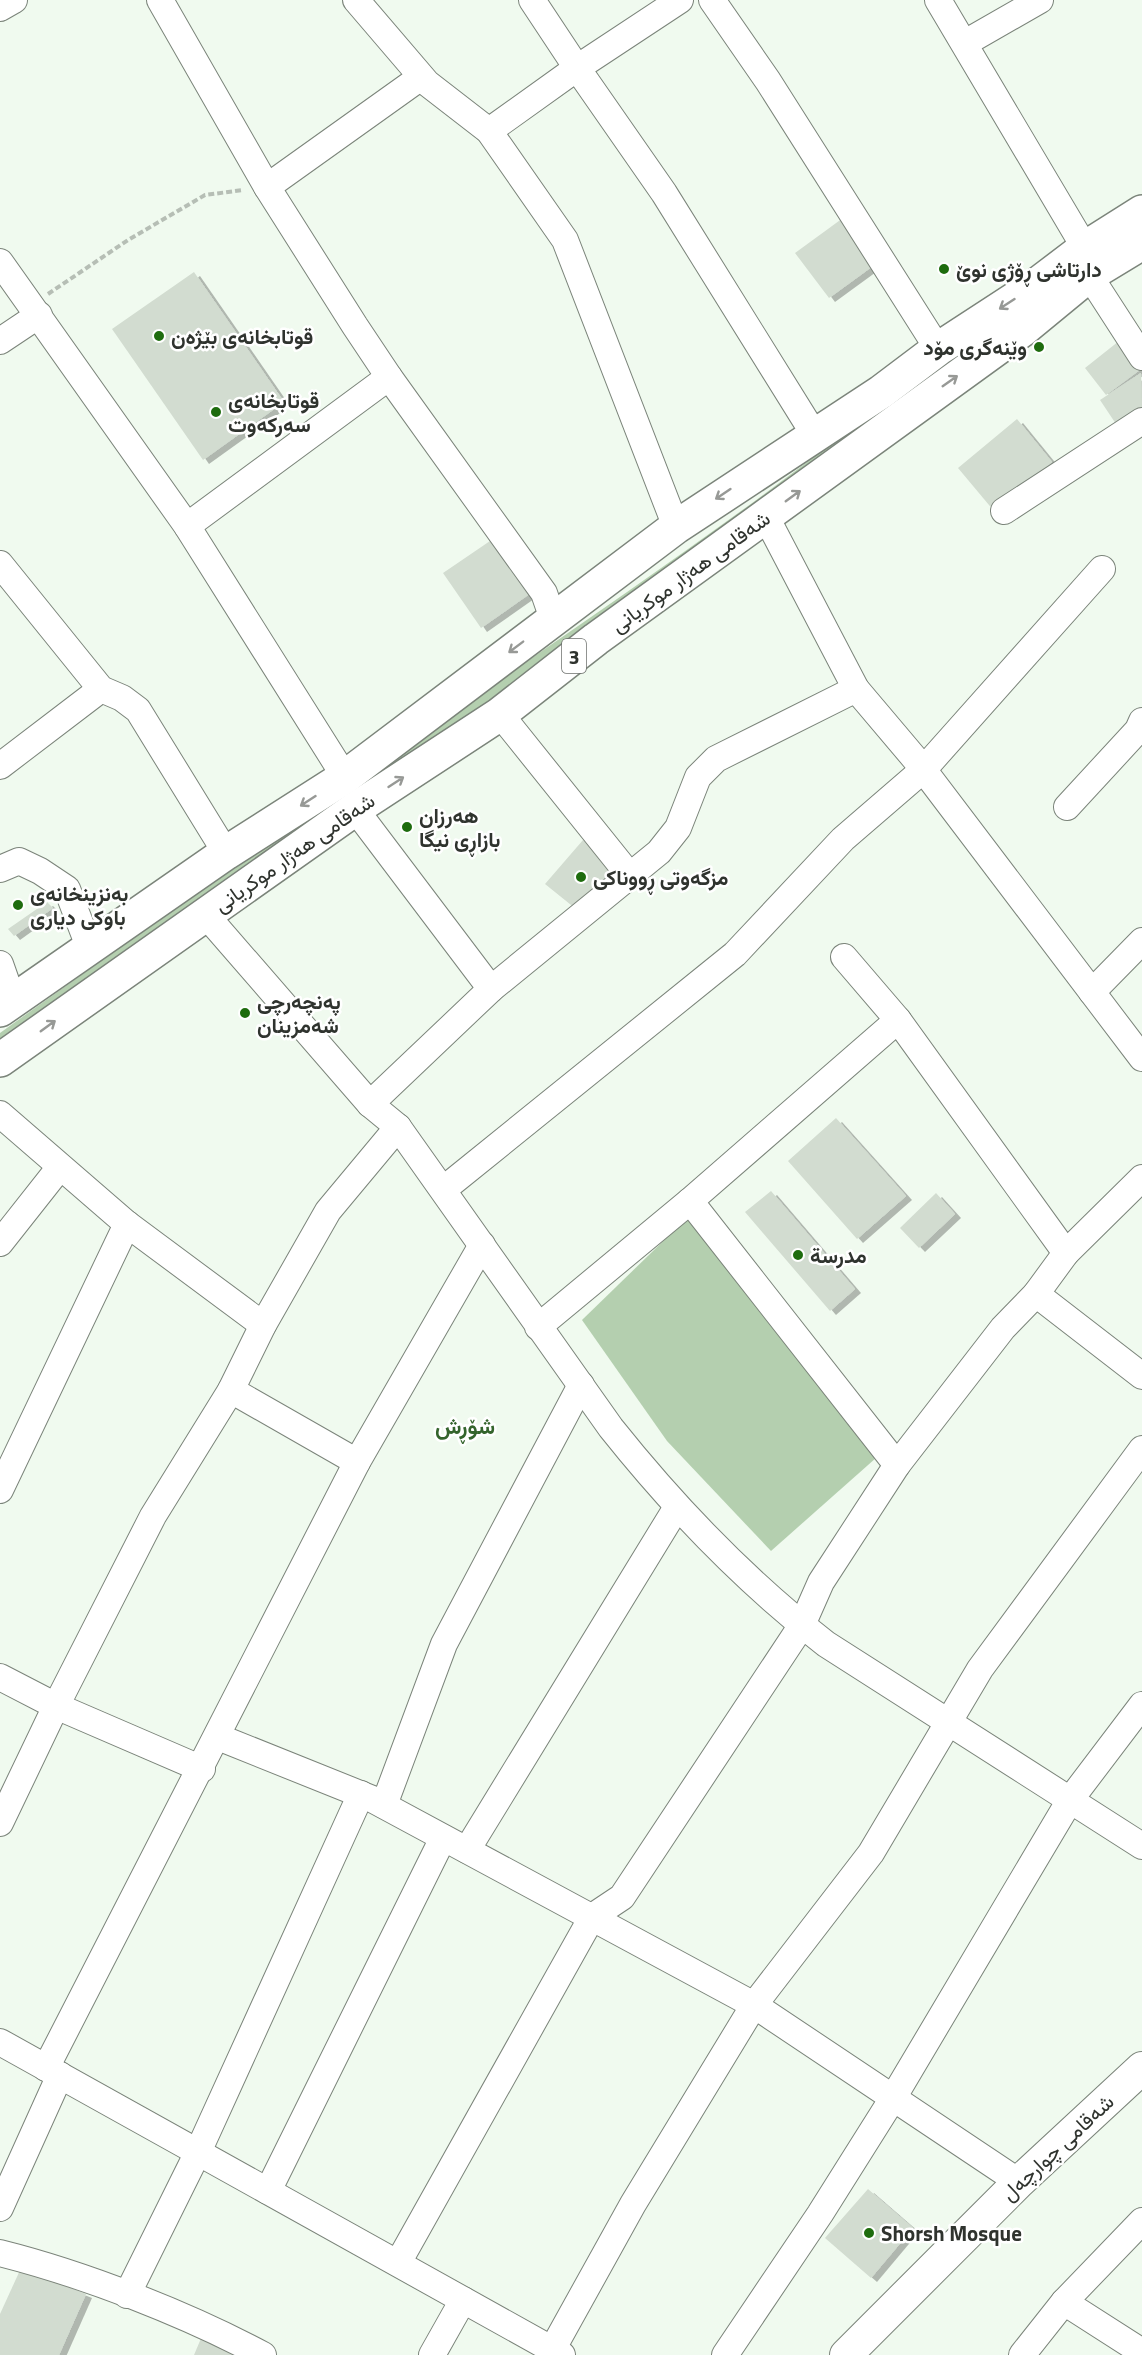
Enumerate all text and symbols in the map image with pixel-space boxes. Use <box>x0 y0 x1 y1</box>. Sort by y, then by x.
place label: دارتاشی ڕۆژی نوێ <box>956 253 1102 287</box>
marker: دارتاشی ڕۆژی نوێ <box>937 262 951 276</box>
one-way arrow <box>999 298 1016 310</box>
place label: قوتابخانەی بێژەن <box>171 320 313 352</box>
marker: قوتابخانەی بێژەن <box>152 329 166 343</box>
place label: وێنەگری مۆد <box>923 331 1027 363</box>
marker: وێنەگری مۆد <box>1032 340 1046 354</box>
one-way arrow <box>942 375 958 387</box>
place label: قوتابخانەی سەرکەوت <box>228 384 319 440</box>
marker: قوتابخانەی سەرکەوت <box>209 405 223 419</box>
one-way arrow <box>715 488 732 501</box>
one-way arrow <box>784 490 800 502</box>
street label: شەقامی ھەژار موکریانی <box>604 502 776 640</box>
road number: 3 <box>562 639 586 673</box>
one-way arrow <box>508 641 524 654</box>
one-way arrow <box>388 776 404 788</box>
street label: شەقامی ھەژار موکریانی <box>207 784 381 920</box>
one-way arrow <box>300 795 317 807</box>
place label: هەرزان بازاڕی نیگا <box>419 799 500 857</box>
marker: هەرزان بازاڕی نیگا <box>400 820 414 834</box>
place label: مزگەوتی ڕووناکی <box>593 861 728 895</box>
marker: مزگەوتی ڕووناکی <box>574 870 588 884</box>
place label: بەنزینخانەی باوکی دیاری <box>30 877 129 933</box>
marker: بەنزینخانەی باوکی دیاری <box>11 898 25 912</box>
place label: پەنچەرچی شەمزینان <box>257 985 341 1041</box>
marker: پەنچەرچی شەمزینان <box>238 1006 252 1020</box>
one-way arrow <box>39 1020 55 1032</box>
place label: مدرسة <box>810 1239 867 1271</box>
marker: مدرسة <box>791 1248 805 1262</box>
district label: شۆڕش <box>435 1409 495 1444</box>
street label: شەقامی چوارچەل <box>993 2086 1121 2208</box>
place label: Shorsh Mosque <box>881 2217 1022 2249</box>
marker: Shorsh Mosque <box>862 2226 876 2240</box>

